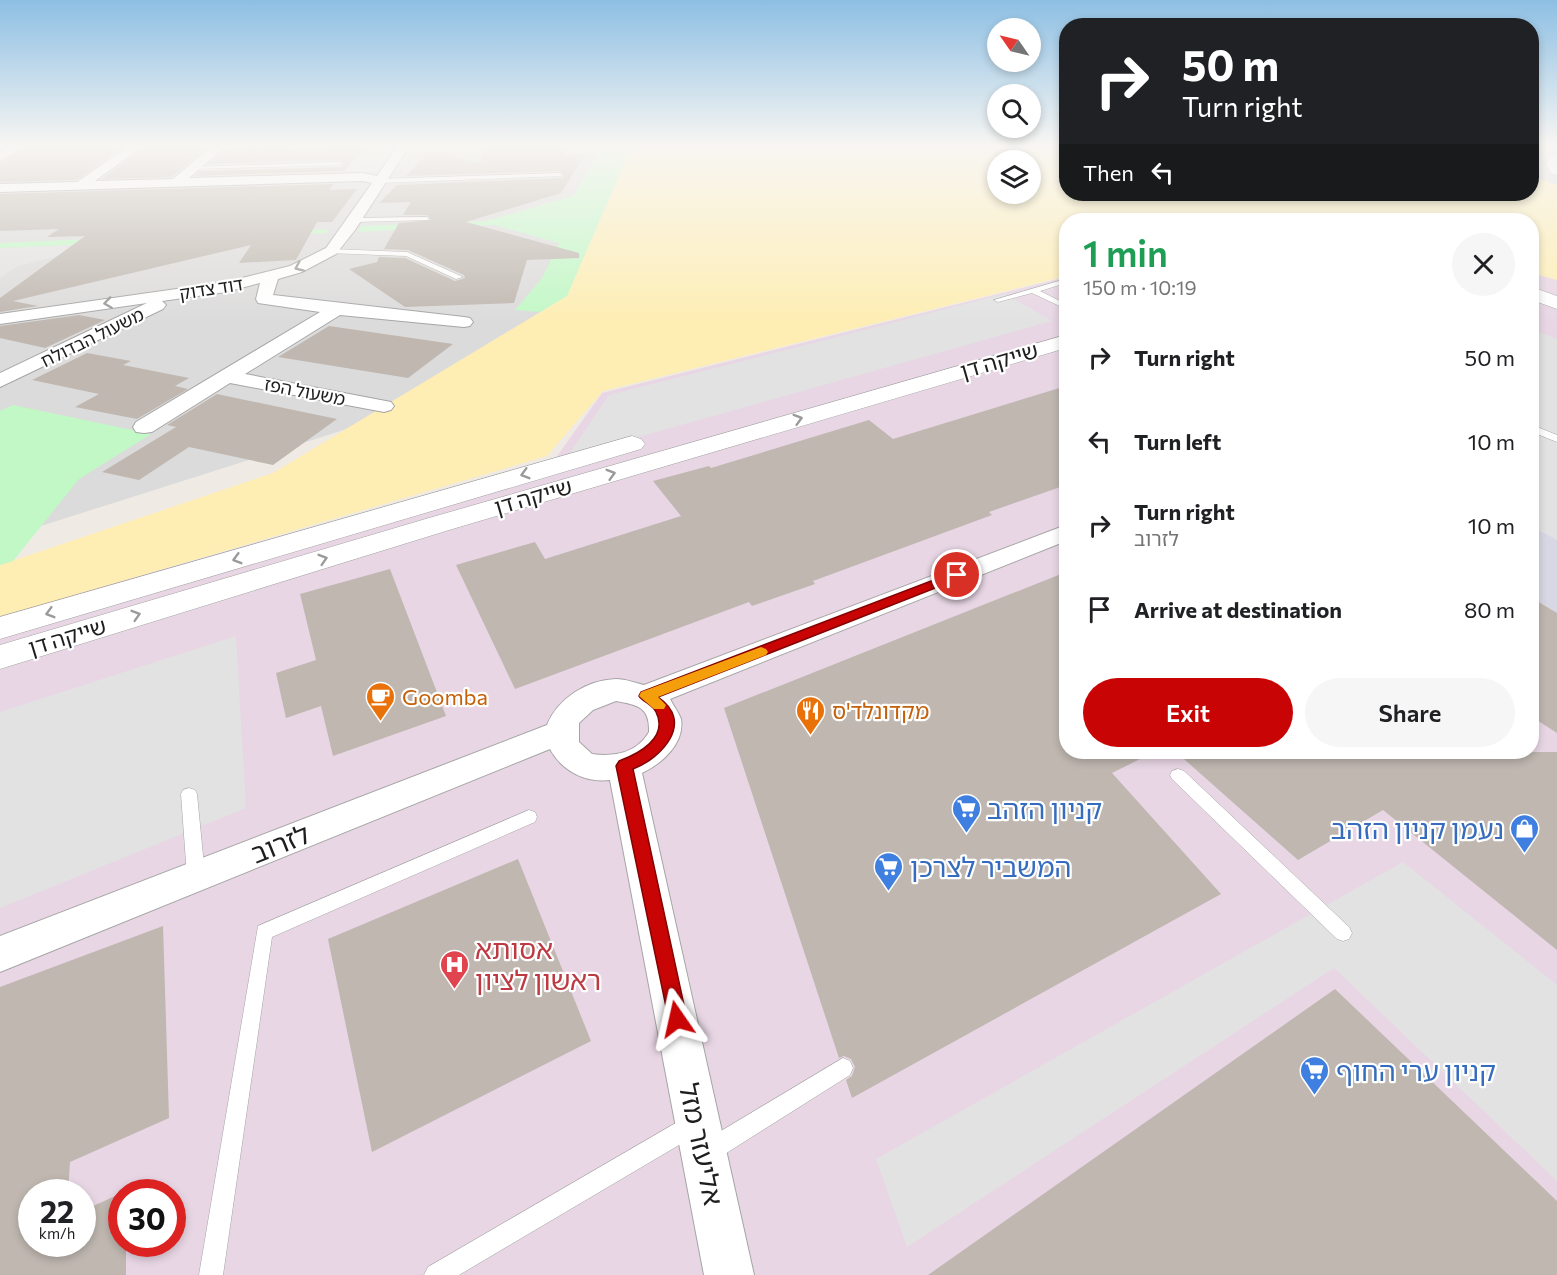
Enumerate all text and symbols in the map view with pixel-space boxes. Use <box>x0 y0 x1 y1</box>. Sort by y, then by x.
north arrow <box>987 18 1041 72</box>
map controls <box>987 18 1041 204</box>
text: 50 m <box>1182 38 1279 90</box>
icon: right <box>1083 42 1161 120</box>
button: search <box>987 84 1041 138</box>
text: Turn right <box>1182 90 1302 123</box>
button: layers <box>987 150 1041 204</box>
icon: left <box>1146 156 1179 189</box>
text: Then <box>1083 159 1134 186</box>
text: 1 min <box>1083 230 1168 274</box>
button: close <box>1452 233 1515 296</box>
one-way arrow <box>294 260 305 272</box>
street label: דוד צדוק <box>177 272 245 304</box>
text: 150 m · 10:19 <box>1083 275 1197 299</box>
one-way arrow <box>103 297 113 309</box>
street label: משעול הבדולח <box>37 303 147 371</box>
street label: שייקה דן <box>957 336 1041 384</box>
icon: right <box>1083 341 1116 374</box>
text: Turn right <box>1134 344 1235 371</box>
text: 50 m <box>1465 344 1515 371</box>
street label: משעול הפז <box>263 372 347 410</box>
one-way arrow <box>792 414 803 426</box>
icon: left <box>1083 425 1116 458</box>
text: Turn left <box>1134 428 1221 455</box>
text: 10 m <box>1468 428 1515 455</box>
one-way arrow <box>520 467 531 479</box>
one-way arrow <box>605 469 616 481</box>
street label: שייקה דן <box>491 472 575 520</box>
text: Turn right <box>1134 498 1235 525</box>
icon: right <box>1083 509 1116 542</box>
text: 10 m <box>1468 512 1515 539</box>
text: לזרוב <box>1134 526 1179 550</box>
pin <box>931 549 982 600</box>
one-way arrow <box>232 551 242 564</box>
one-way arrow <box>317 554 328 566</box>
icon: arrive <box>940 558 973 591</box>
icon: arrive <box>1083 593 1116 626</box>
text: Arrive at destination <box>1134 596 1342 623</box>
text: 80 m <box>1464 596 1515 623</box>
one-way arrow <box>45 606 56 618</box>
one-way arrow <box>130 610 141 622</box>
street label: שייקה דן <box>25 611 109 661</box>
button: Exit <box>1083 678 1293 747</box>
button: Share <box>1305 678 1515 747</box>
cafe icon: Goomba <box>365 680 397 722</box>
place label: Goomba <box>402 683 488 710</box>
restaurant icon: מקדונלד'ס <box>795 694 827 736</box>
place label: מקדונלד'ס <box>832 697 929 724</box>
supermarket icon: קניון הזהב <box>950 792 982 834</box>
place label: קניון הזהב <box>987 792 1102 825</box>
place label: נעמן קניון הזהב <box>1331 812 1504 845</box>
shop icon: נעמן קניון הזהב <box>1509 812 1541 854</box>
street label: לזרוב <box>246 816 314 870</box>
supermarket icon: המשביר לצרכן <box>873 850 905 892</box>
place label: המשביר לצרכן <box>910 850 1072 883</box>
place label: אסותא ראשון לציון <box>475 932 601 996</box>
hospital icon: אסותא ראשון לציון <box>438 948 470 990</box>
position arrow <box>645 987 709 1051</box>
supermarket icon: קניון ערי החוף <box>1299 1054 1331 1096</box>
place label: קניון ערי החוף <box>1336 1054 1496 1087</box>
street label: אליעזר מזל <box>673 1080 731 1208</box>
speed limit sign: 30 <box>108 1179 186 1257</box>
text: 22 <box>40 1192 74 1229</box>
text: km/h <box>39 1224 75 1242</box>

